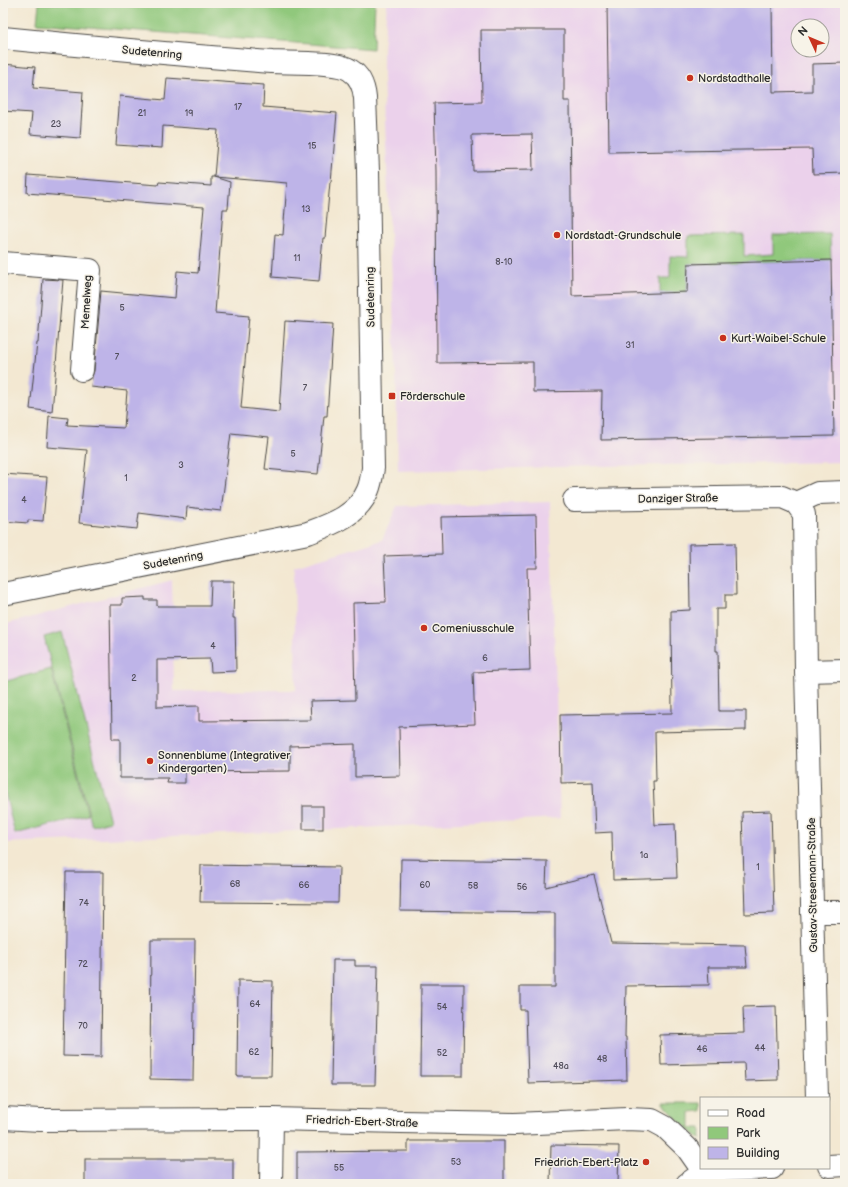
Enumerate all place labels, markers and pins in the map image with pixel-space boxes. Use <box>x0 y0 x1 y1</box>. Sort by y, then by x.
place label: Nordstadthalle <box>698 72 771 85</box>
marker: Nordstadthalle <box>685 73 695 83</box>
place label: Nordstadt-Grundschule <box>565 229 682 242</box>
marker: Nordstadt-Grundschule <box>552 230 562 240</box>
place label: Kurt-Waibel-Schule <box>731 332 827 345</box>
marker: Kurt-Waibel-Schule <box>718 333 728 343</box>
place label: Förderschule <box>400 390 466 403</box>
marker: Förderschule <box>387 391 397 401</box>
place label: Comeniusschule <box>432 622 515 635</box>
marker: Comeniusschule <box>419 623 429 633</box>
place label: Sonnenblume (Integrativer Kindergarten) <box>158 749 291 775</box>
marker: Sonnenblume (Integrativer Kindergarten) <box>145 756 155 766</box>
place label: Friedrich-Ebert-Platz <box>534 1156 639 1169</box>
marker: Friedrich-Ebert-Platz <box>641 1157 651 1167</box>

